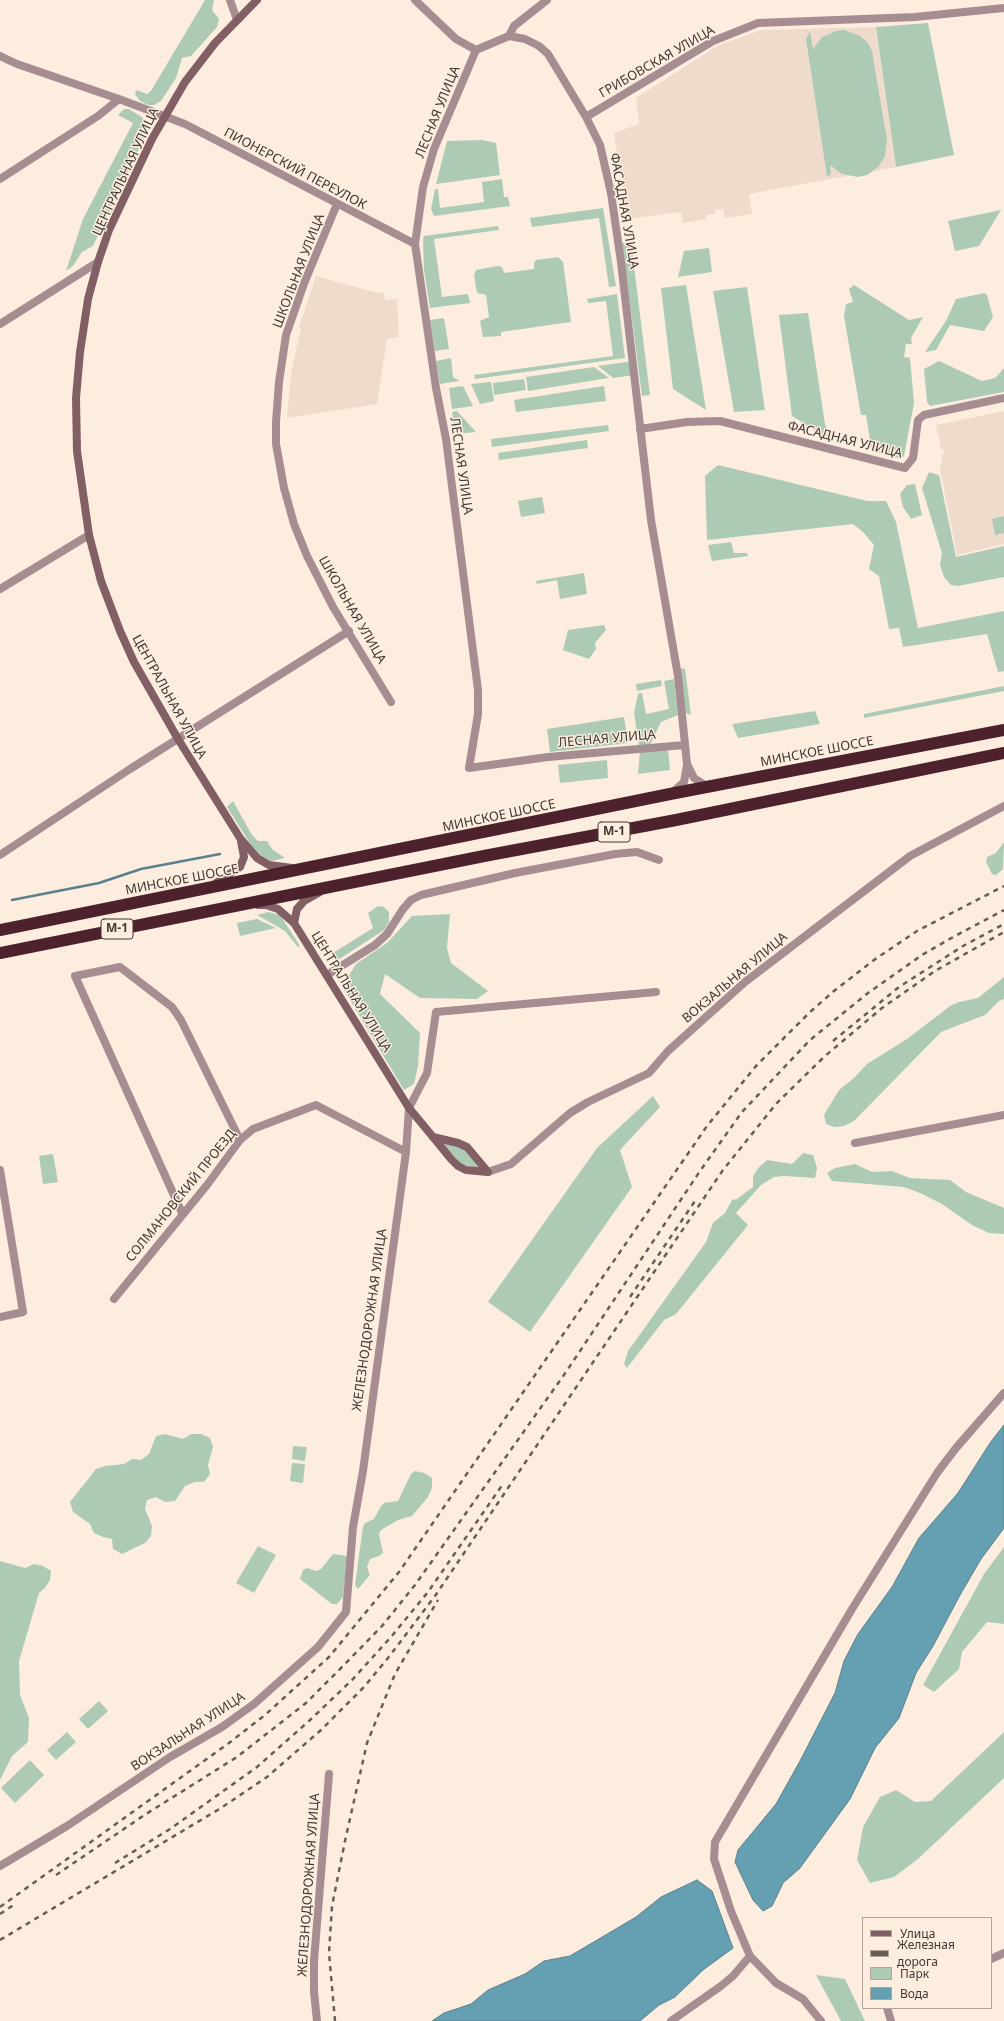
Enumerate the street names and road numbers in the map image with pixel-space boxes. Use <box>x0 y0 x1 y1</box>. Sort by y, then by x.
street label: ГРИБОВСКАЯ УЛИЦА <box>597 23 717 101</box>
street label: ЛЕСНАЯ УЛИЦА <box>412 64 464 160</box>
street label: ЦЕНТРАЛЬНАЯ УЛИЦА <box>89 105 163 239</box>
street label: ПИОНЕРСКИЙ ПЕРЕУЛОК <box>221 125 369 213</box>
street label: ФАСАДНАЯ УЛИЦА <box>606 152 642 270</box>
street label: ШКОЛЬНАЯ УЛИЦА <box>270 212 328 330</box>
street label: ЛЕСНАЯ УЛИЦА <box>446 416 476 516</box>
street label: ФАСАДНАЯ УЛИЦА <box>786 418 904 462</box>
street label: ШКОЛЬНАЯ УЛИЦА <box>315 554 389 666</box>
street label: ЦЕНТРАЛЬНАЯ УЛИЦА <box>128 632 210 762</box>
street label: ЛЕСНАЯ УЛИЦА <box>558 727 656 751</box>
street label: МИНСКОЕ ШОССЕ <box>759 733 875 771</box>
street label: МИНСКОЕ ШОССЕ <box>441 796 557 836</box>
road number: М-1 <box>598 822 630 842</box>
street label: МИНСКОЕ ШОССЕ <box>124 861 240 899</box>
road number: М-1 <box>101 919 133 939</box>
street label: ЦЕНТРАЛЬНАЯ УЛИЦА <box>307 929 395 1055</box>
street label: ВОКЗАЛЬНАЯ УЛИЦА <box>679 929 791 1027</box>
street label: СОЛМАНОВСКИЙ ПРОЕЗД <box>123 1127 239 1265</box>
street label: ЖЕЛЕЗНОДОРОЖНАЯ УЛИЦА <box>349 1228 391 1412</box>
street label: ВОКЗАЛЬНАЯ УЛИЦА <box>128 1689 248 1775</box>
street label: ЖЕЛЕЗНОДОРОЖНАЯ УЛИЦА <box>295 1793 323 1977</box>

